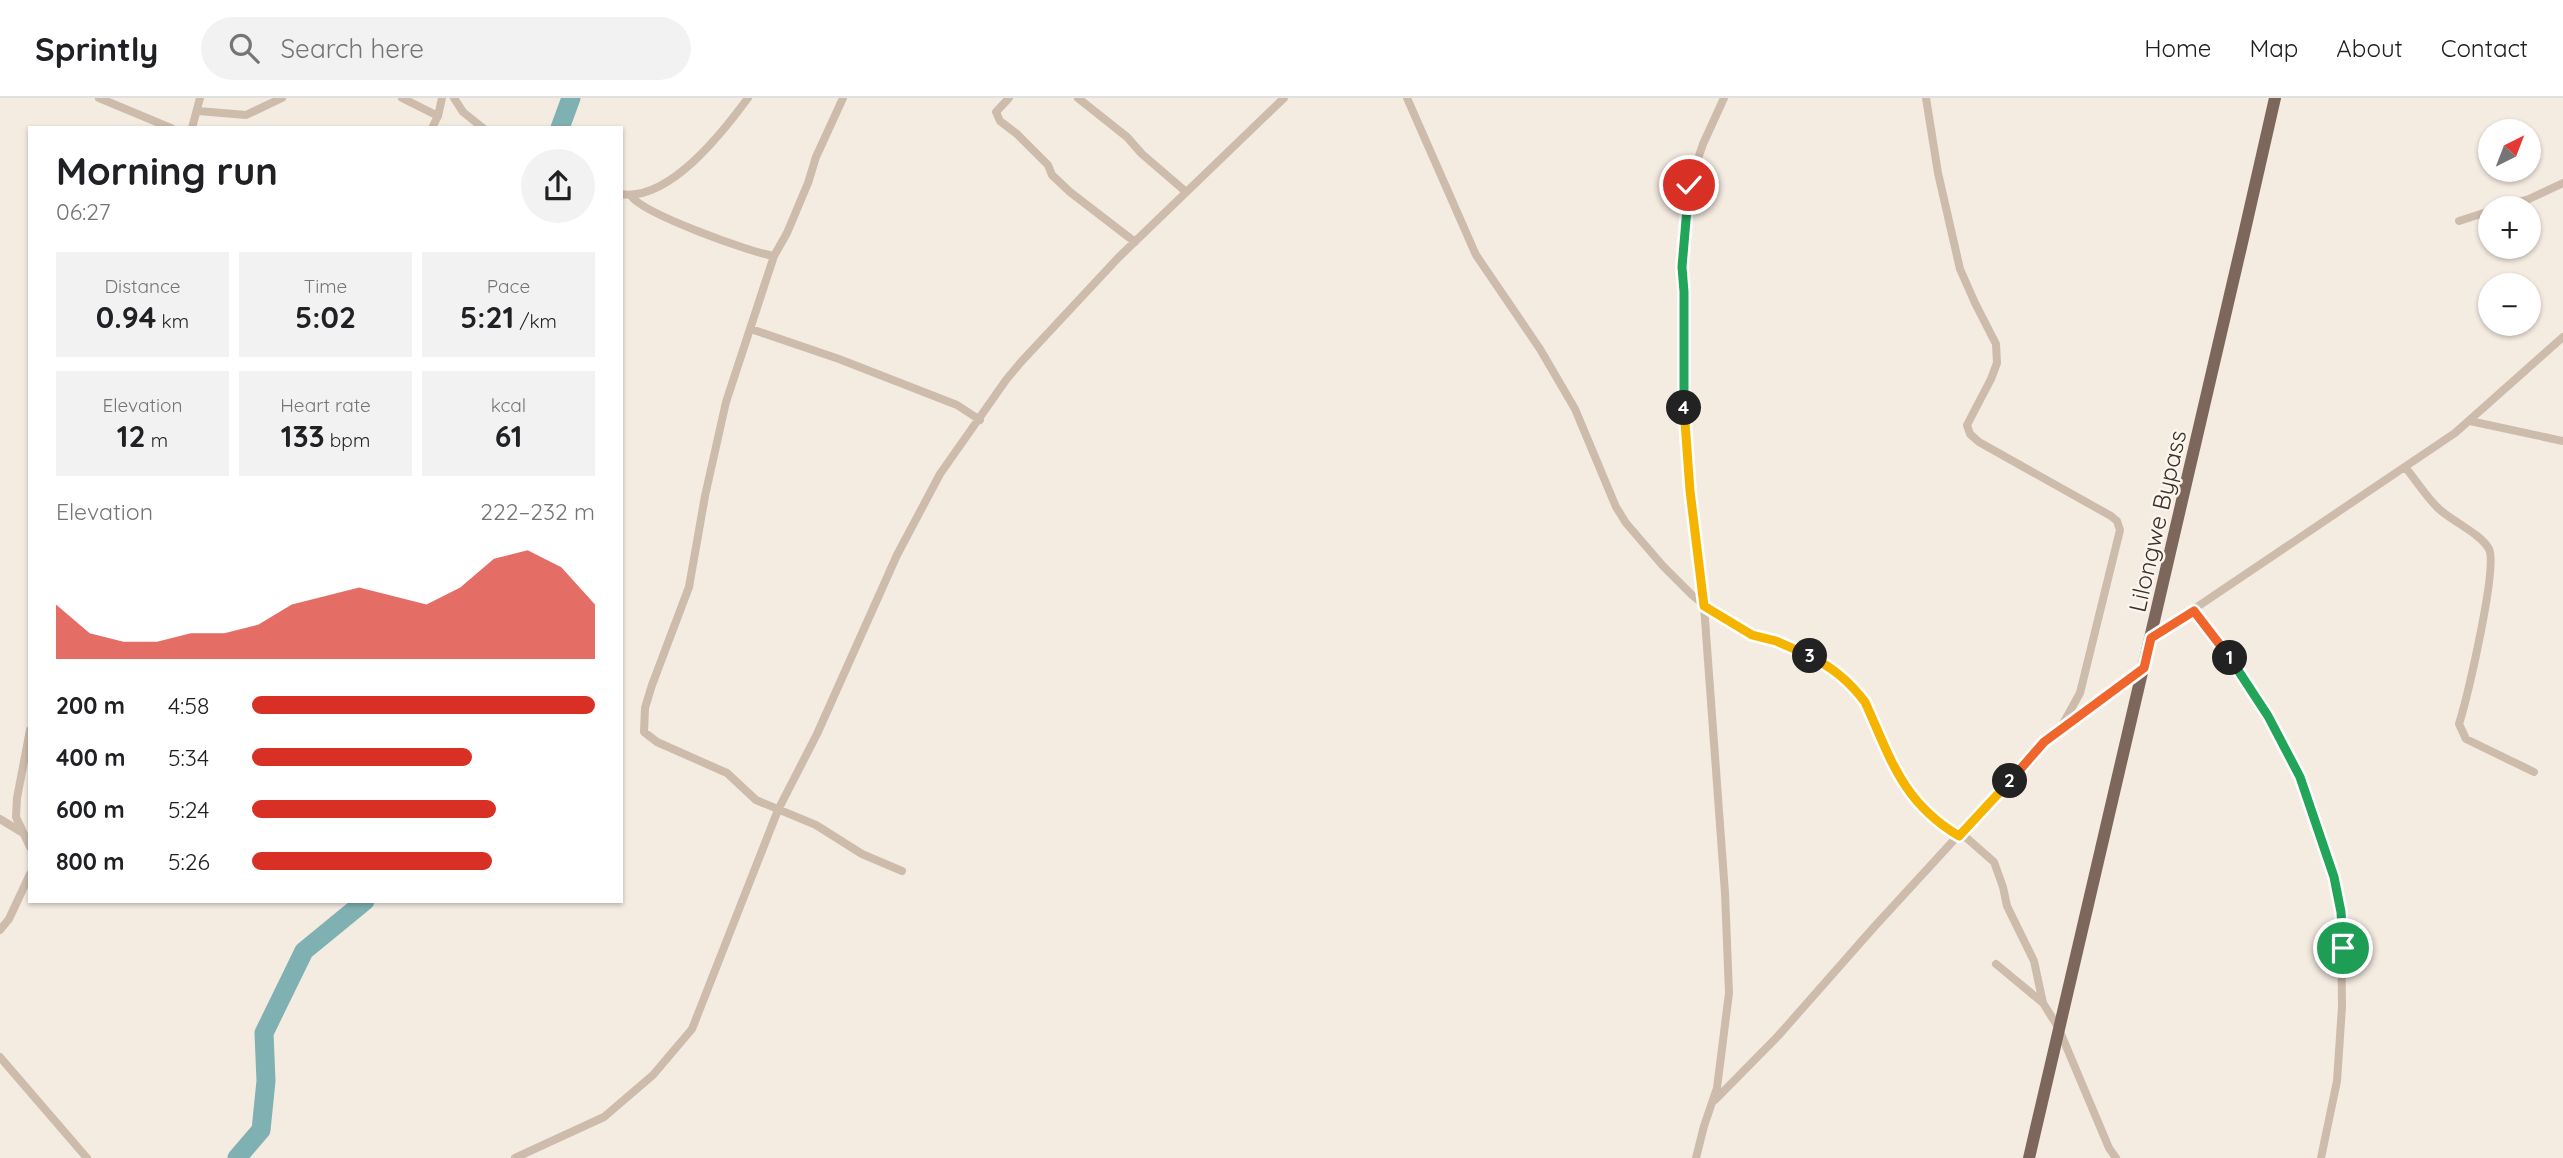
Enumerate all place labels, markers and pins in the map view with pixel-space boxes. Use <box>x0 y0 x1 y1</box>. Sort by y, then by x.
pin <box>1659 155 1719 215</box>
pin: 4 <box>1666 390 1702 426</box>
pin: 3 <box>1792 638 1828 674</box>
pin: 1 <box>2212 640 2248 676</box>
pin: 2 <box>1993 764 2028 798</box>
pin <box>2313 918 2373 978</box>

